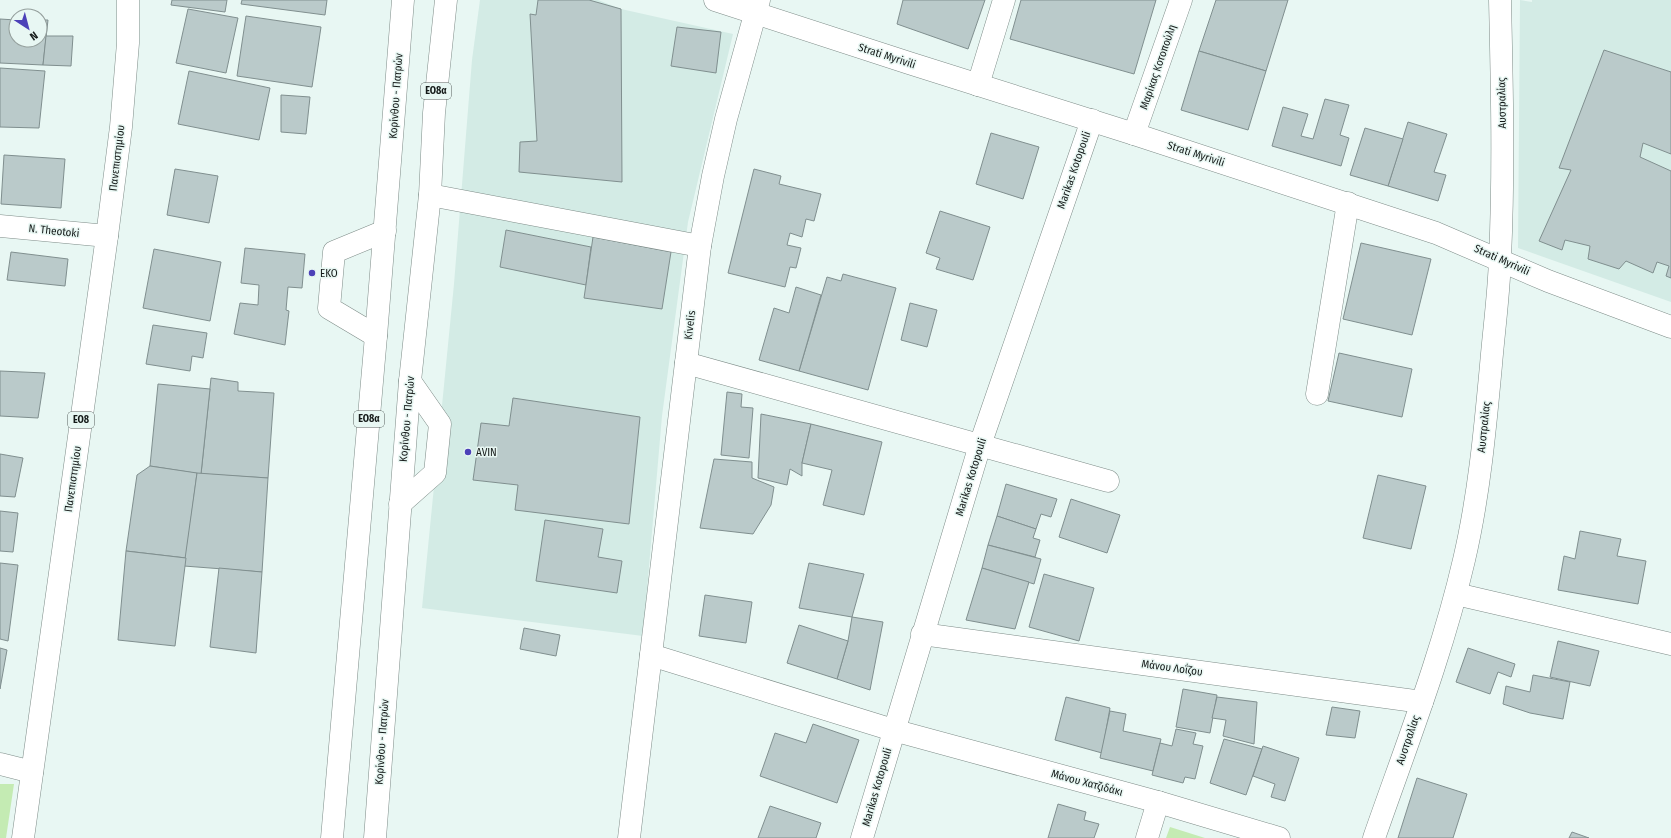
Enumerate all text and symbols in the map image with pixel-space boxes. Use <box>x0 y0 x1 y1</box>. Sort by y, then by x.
north arrow <box>8 8 48 48</box>
street label: Μαρίκας Κοτοπούλη <box>1137 23 1179 111</box>
text: N <box>27 28 40 43</box>
street label: Strati Myrivili <box>857 41 918 71</box>
street label: Κορίνθου - Πατρών <box>387 52 405 139</box>
street label: Αυστραλίας <box>1495 77 1509 129</box>
road number: ΕΟ8α <box>421 83 451 99</box>
street label: Πανεπιστημίου <box>106 124 128 192</box>
street label: Marikas Kotopouli <box>1055 129 1093 210</box>
street label: Strati Myrivili <box>1166 139 1227 169</box>
street label: N. Theotoki <box>28 222 80 240</box>
street label: Strati Myrivili <box>1472 242 1532 278</box>
place label: EKO <box>320 267 338 280</box>
marker: EKO <box>307 268 317 278</box>
street label: Kivelis <box>682 309 698 340</box>
street label: Κορίνθου - Πατρών <box>397 375 417 462</box>
street label: Αυστραλίας <box>1475 400 1493 453</box>
road number: ΕΟ8α <box>354 411 384 427</box>
road number: ΕΟ8 <box>68 412 94 428</box>
street label: Marikas Kotopouli <box>953 436 989 518</box>
street label: Πανεπιστημίου <box>62 445 84 513</box>
place label: AVIN <box>476 446 497 459</box>
marker: AVIN <box>463 447 473 457</box>
street label: Μάνου Λοΐζου <box>1140 657 1204 679</box>
street label: Κορίνθου - Πατρών <box>373 698 391 785</box>
street label: Αυστραλίας <box>1393 713 1423 766</box>
street label: Marikas Kotopouli <box>860 746 894 828</box>
street label: Μάνου Χατζιδάκι <box>1050 767 1125 799</box>

